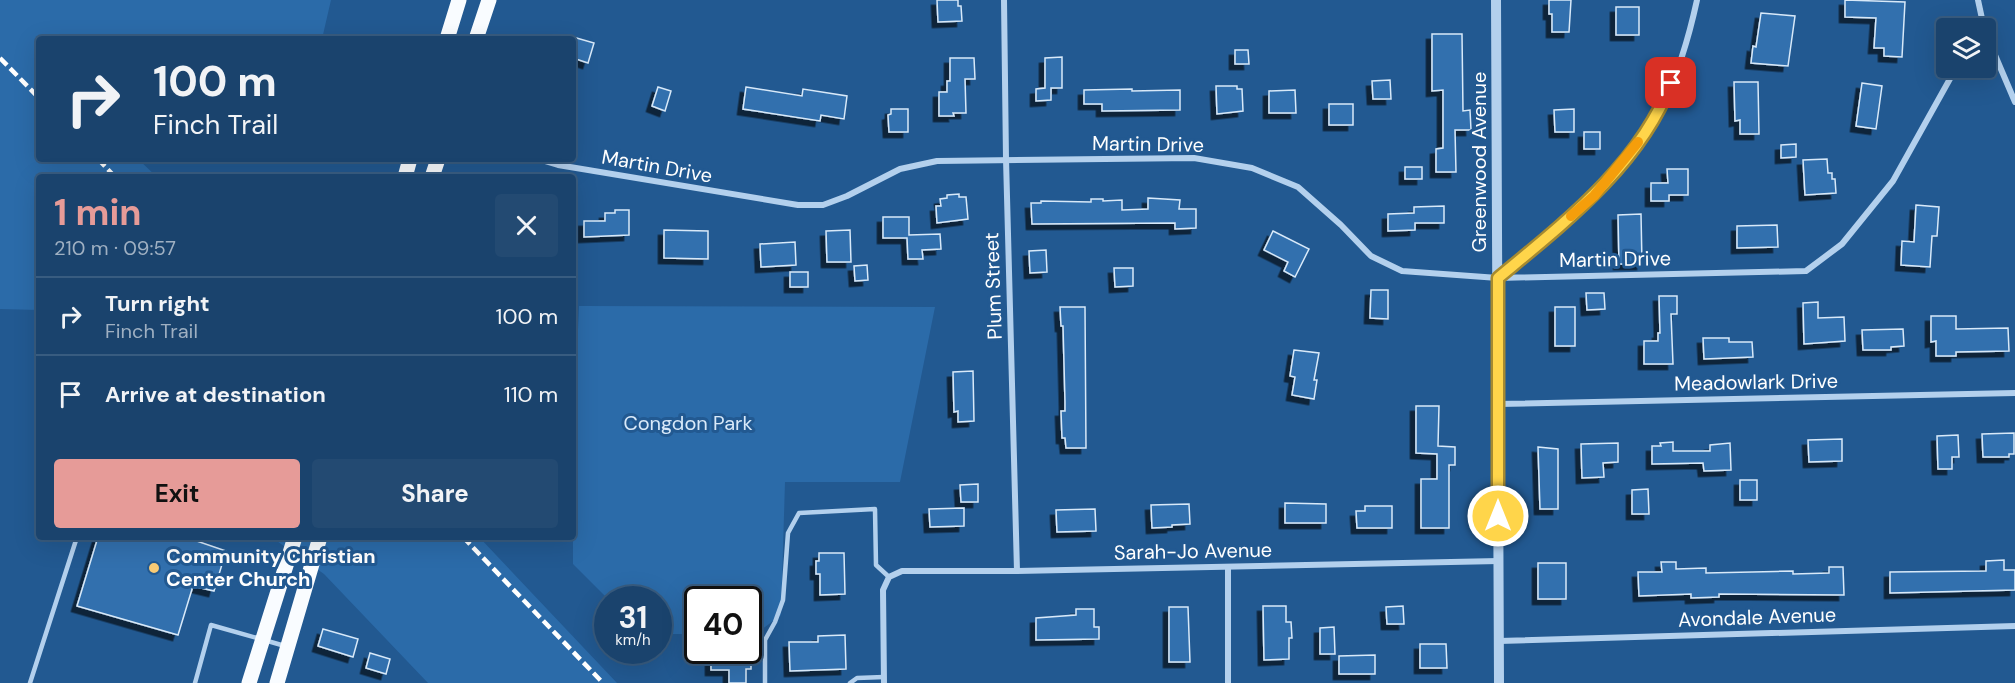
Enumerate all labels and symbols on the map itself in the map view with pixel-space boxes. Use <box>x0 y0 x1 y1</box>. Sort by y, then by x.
pin <box>1645 57 1696 108</box>
street label: Greenwood Avenue <box>1466 72 1492 252</box>
street label: Martin Drive <box>1092 130 1204 158</box>
street label: Martin Drive <box>600 143 714 189</box>
street label: Plum Street <box>978 232 1008 340</box>
street label: Martin Drive <box>1559 245 1671 273</box>
street label: Meadowlark Drive <box>1674 368 1838 396</box>
park label: Congdon Park <box>623 410 753 436</box>
position arrow <box>1466 484 1530 548</box>
street label: Sarah-Jo Avenue <box>1114 537 1272 565</box>
place label: Community Christian Center Church <box>166 543 376 592</box>
marker: Community Christian Center Church <box>147 561 161 575</box>
speed limit sign: 40 <box>684 586 762 664</box>
street label: Avondale Avenue <box>1678 601 1836 633</box>

